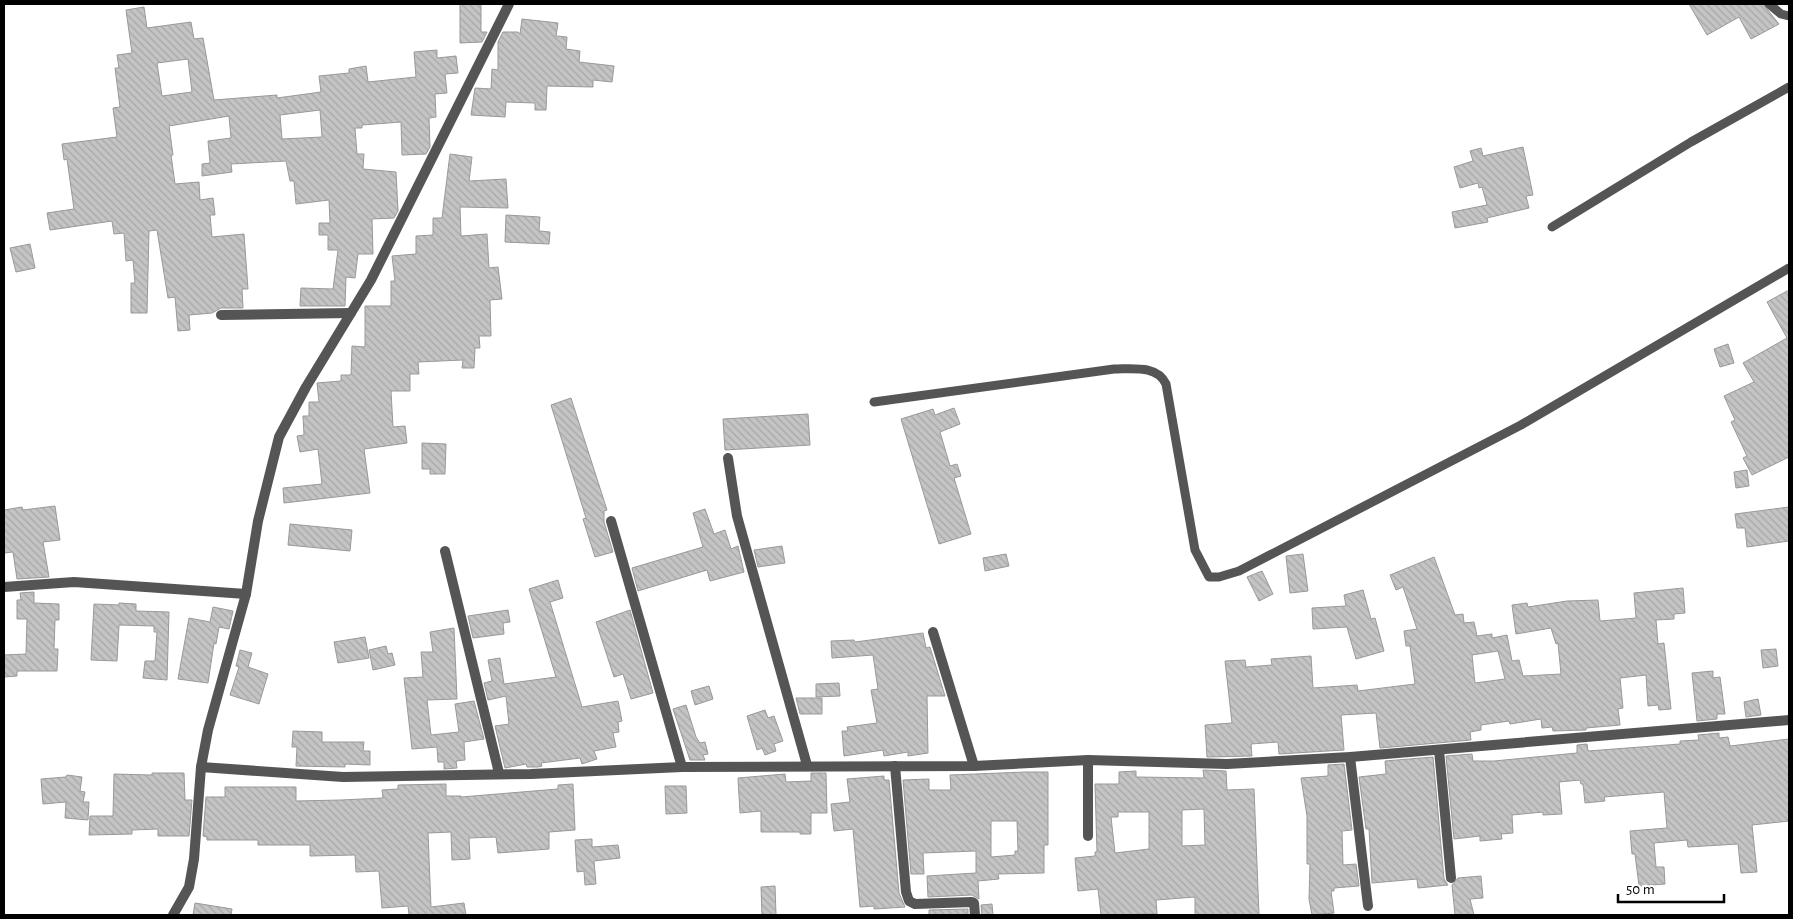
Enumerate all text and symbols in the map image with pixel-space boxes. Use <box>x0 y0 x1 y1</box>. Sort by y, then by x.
scale bar <box>1618 872 1724 904</box>
text: 50 m <box>1626 882 1655 897</box>

